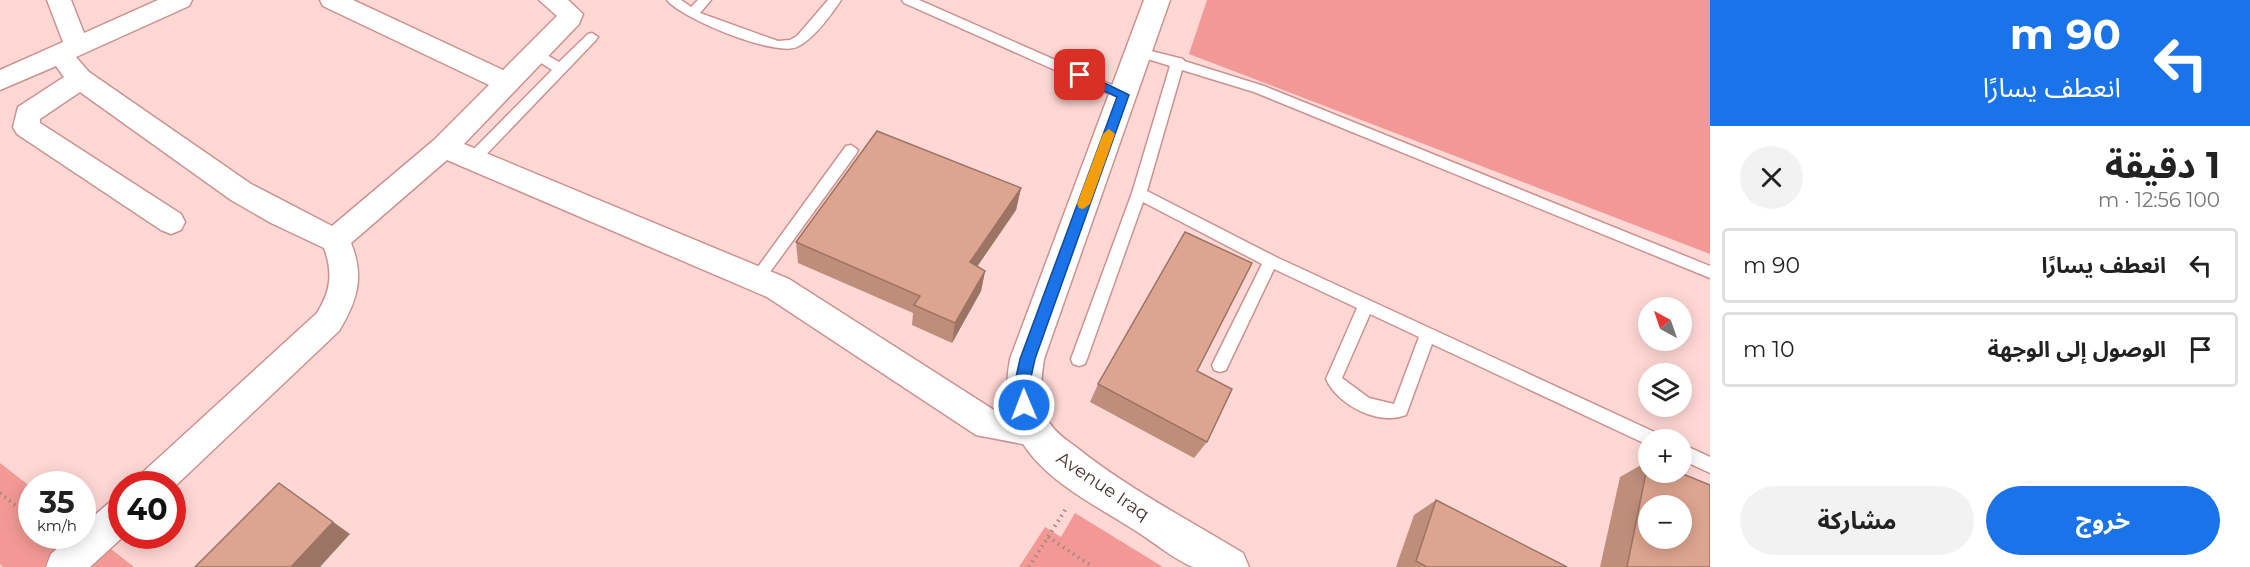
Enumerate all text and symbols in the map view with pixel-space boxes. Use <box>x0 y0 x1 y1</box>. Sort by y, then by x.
text: 90 m <box>2010 8 2121 60</box>
icon: left <box>2142 24 2220 102</box>
pin <box>1054 49 1105 100</box>
icon: arrive <box>1063 58 1096 91</box>
text: انعطف يسارًا <box>1983 71 2121 104</box>
text: 1 دقيقة <box>2105 143 2220 187</box>
button: close <box>1740 146 1803 209</box>
text: 100 m · 12:56 <box>2098 188 2220 212</box>
icon: left <box>2184 249 2217 282</box>
text: 90 m <box>1743 252 1800 279</box>
text: انعطف يسارًا <box>2042 252 2166 279</box>
north arrow <box>1638 297 1692 351</box>
map controls <box>1638 297 1692 549</box>
icon: arrive <box>2184 333 2217 366</box>
text: 10 m <box>1743 336 1795 363</box>
text: الوصول إلى الوجهة <box>1987 336 2166 363</box>
button: layers <box>1638 363 1692 417</box>
position arrow <box>992 373 1056 437</box>
button: + <box>1638 429 1692 483</box>
street label: Avenue Iraq <box>1052 447 1154 525</box>
speed limit sign: 40 <box>108 471 186 549</box>
text: 35 <box>39 484 75 521</box>
button: مشاركة <box>1740 486 1974 555</box>
button: خروج <box>1986 486 2220 555</box>
button: − <box>1638 495 1692 549</box>
text: km/h <box>37 516 77 535</box>

